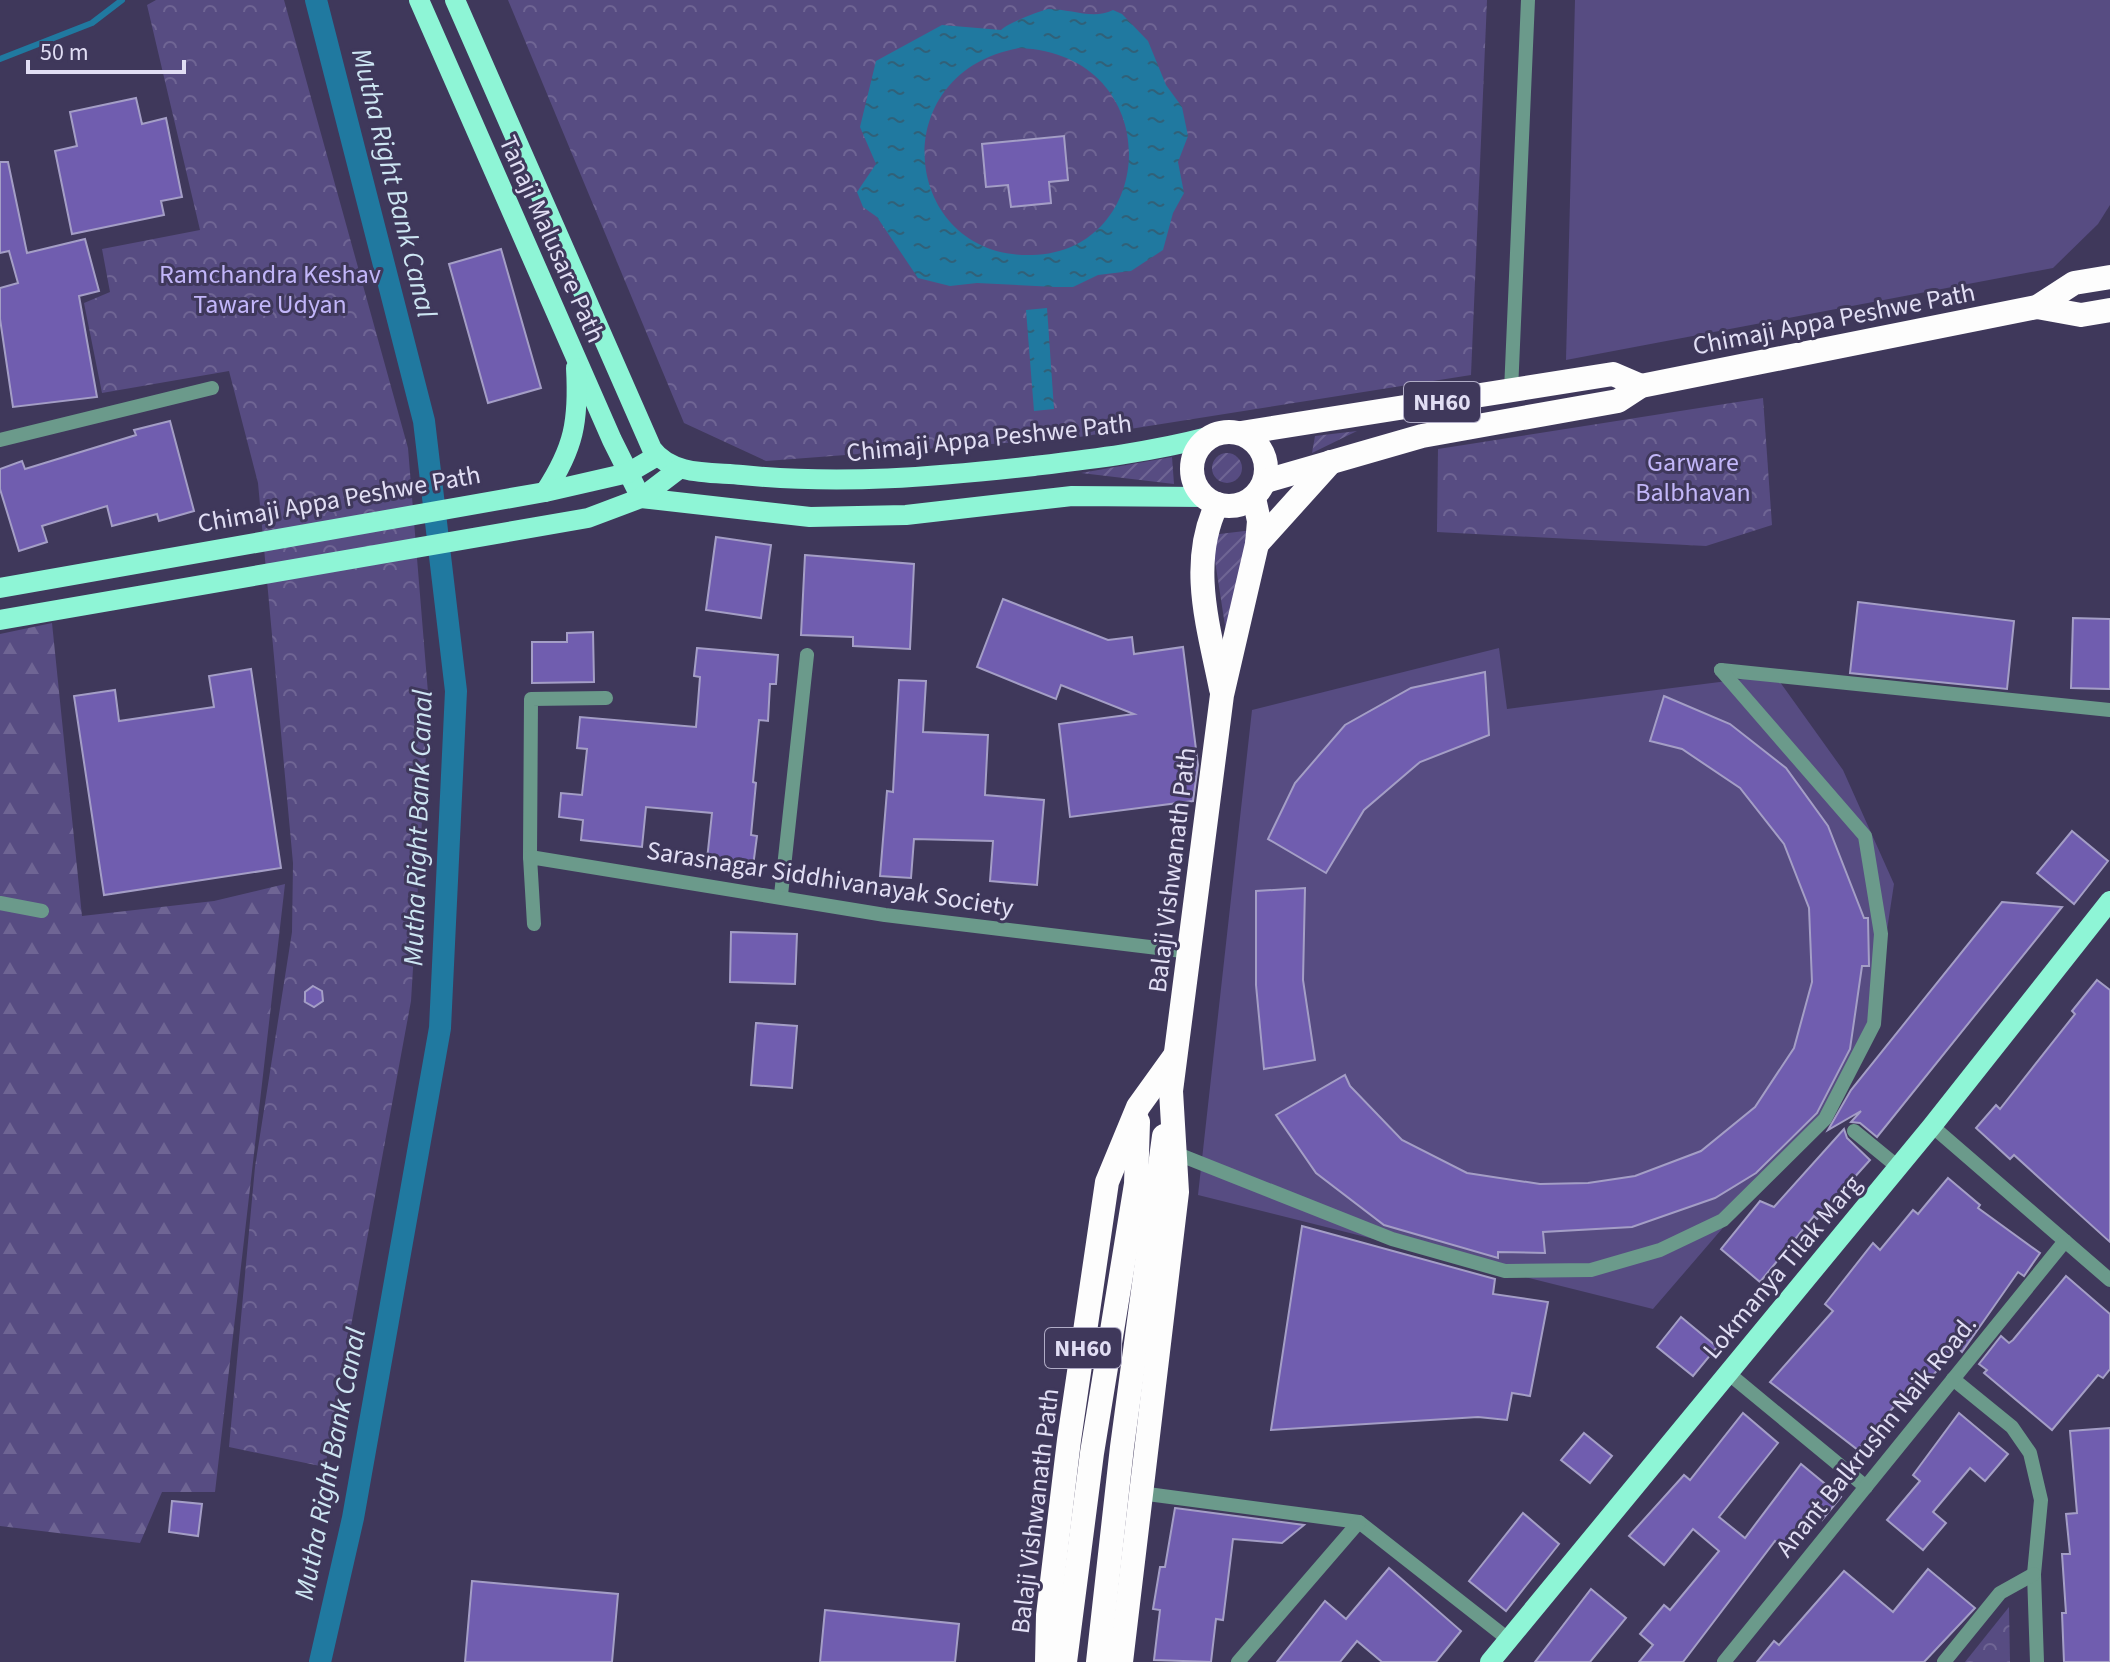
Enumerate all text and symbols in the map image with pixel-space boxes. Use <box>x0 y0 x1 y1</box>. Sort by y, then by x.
scale bar <box>28 24 184 74</box>
text: 50 m <box>40 35 89 70</box>
water label: Mutha Right Bank Canal <box>341 44 447 322</box>
street label: Tanaji Malusare Path <box>490 129 614 349</box>
park label: Ramchandra Keshav Taware Udyan <box>159 256 381 323</box>
street label: Chimaji Appa Peshwe Path <box>1690 273 1978 365</box>
road number: NH60 <box>1404 382 1480 422</box>
street label: Chimaji Appa Peshwe Path <box>844 405 1134 471</box>
park label: Garware Balbhavan <box>1635 444 1751 511</box>
street label: Chimaji Appa Peshwe Path <box>194 456 484 542</box>
water label: Mutha Right Bank Canal <box>393 689 443 967</box>
street label: Balaji Vishwanath Path <box>1139 745 1205 995</box>
street label: Sarasnagar Siddhivanayak Society <box>644 832 1016 926</box>
street label: Lokmanya Tilak Marg <box>1694 1167 1870 1367</box>
street label: Anant Balkrushn Naik Road. <box>1767 1307 1985 1565</box>
water label: Mutha Right Bank Canal <box>284 1324 376 1604</box>
road number: NH60 <box>1045 1328 1121 1368</box>
street label: Balaji Vishwanath Path <box>1002 1386 1068 1636</box>

